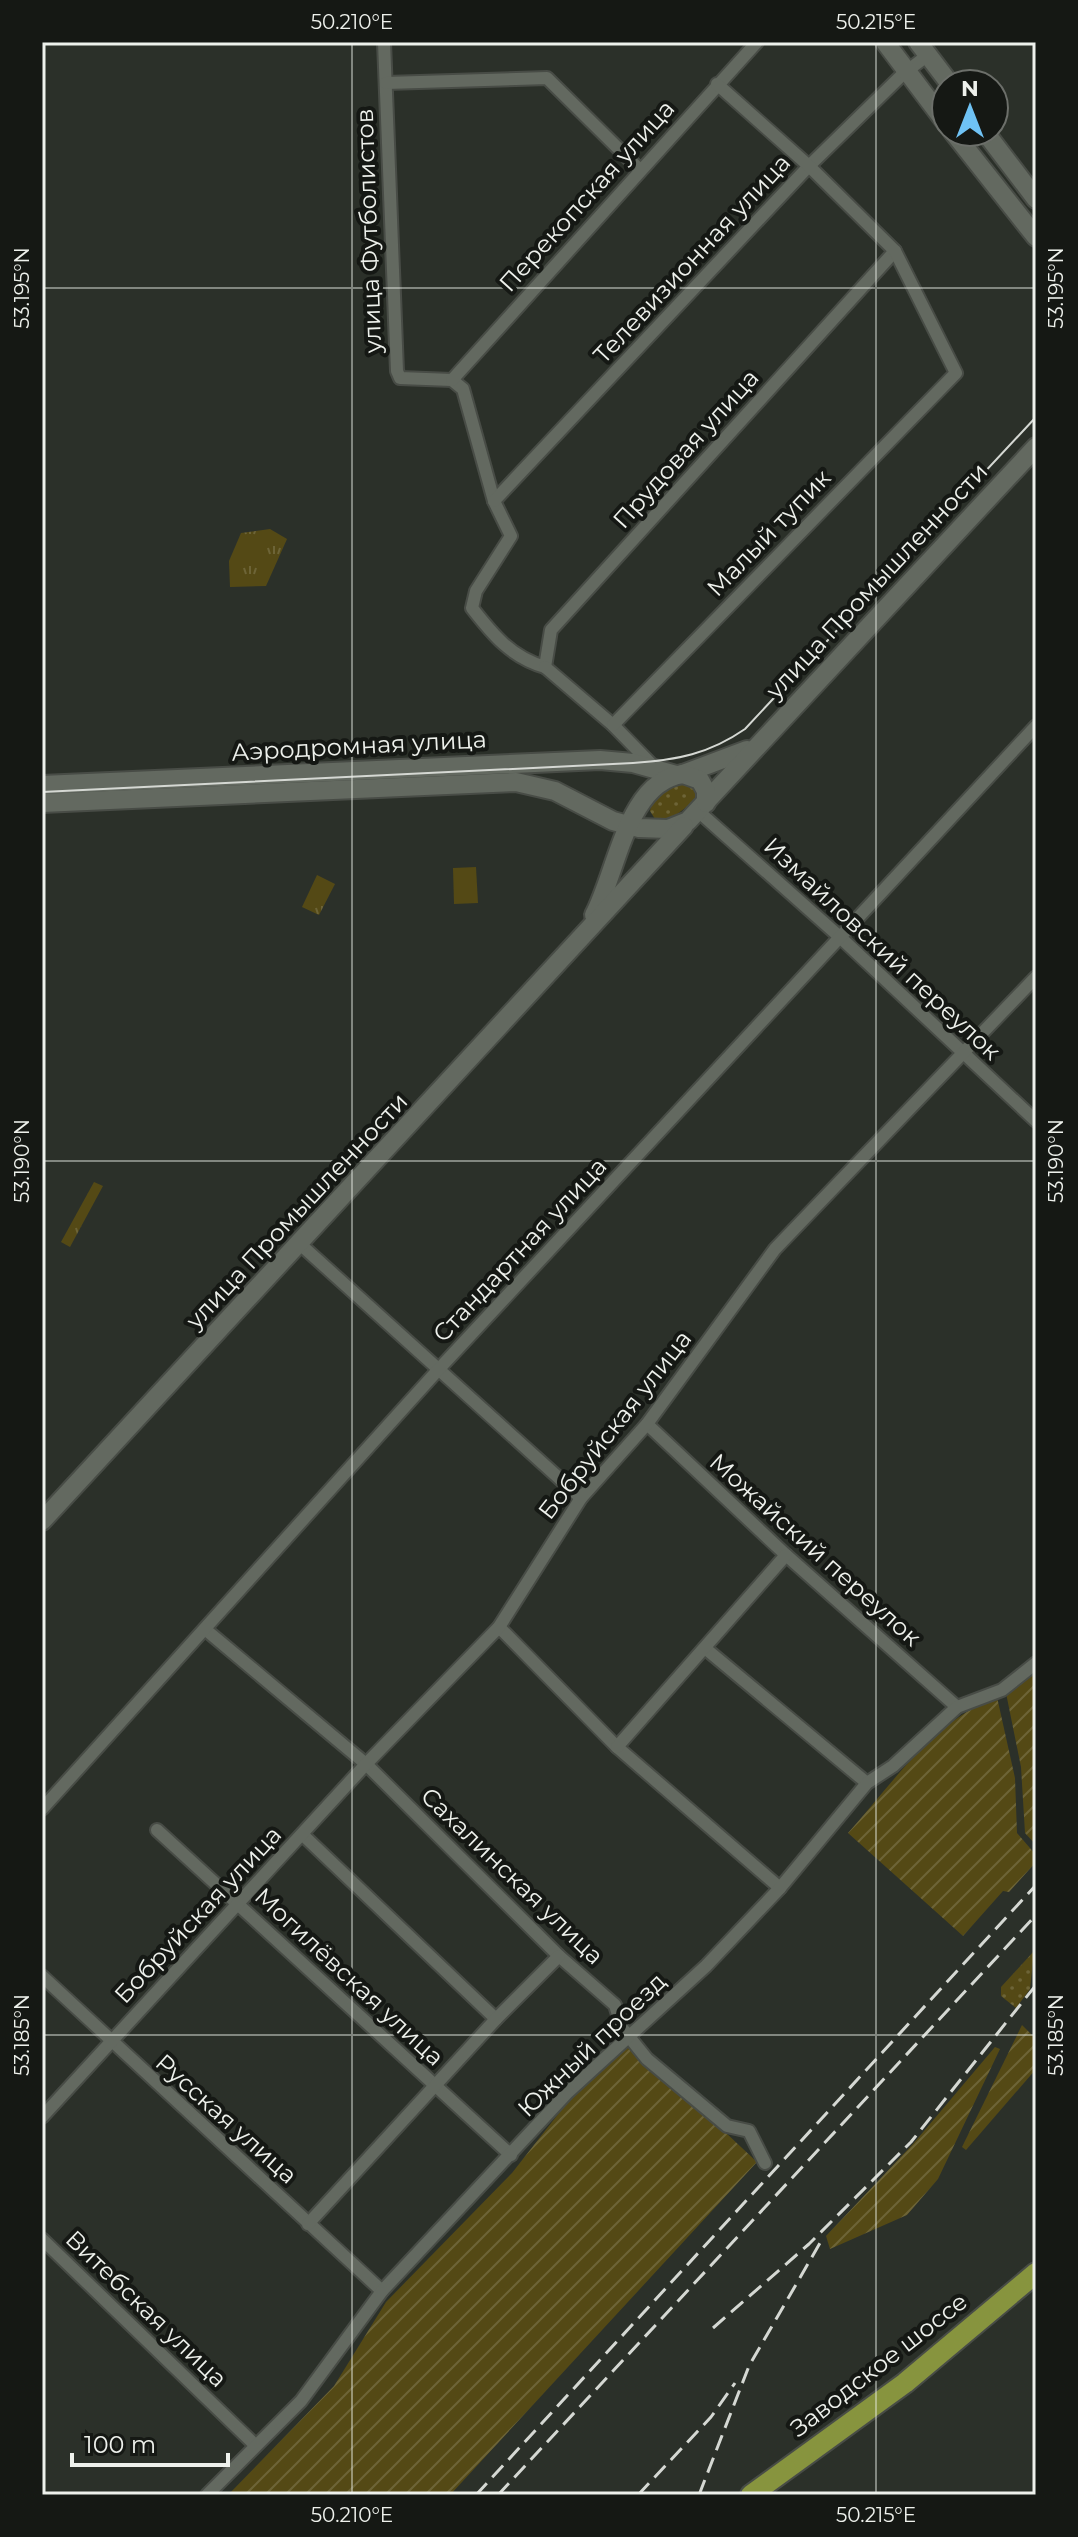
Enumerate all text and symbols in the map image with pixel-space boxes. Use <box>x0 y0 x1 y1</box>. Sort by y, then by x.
text: 50.210°E <box>311 10 393 34</box>
text: 50.215°E <box>836 10 916 34</box>
north arrow <box>930 68 1010 148</box>
text: N <box>961 75 979 102</box>
street label: Перекопская улица <box>493 94 680 297</box>
street label: улица Футболистов <box>350 108 387 355</box>
street label: Телевизионная улица <box>587 148 796 369</box>
text: 53.195°N <box>10 247 34 329</box>
text: 53.195°N <box>1044 247 1068 329</box>
street label: Прудовая улица <box>607 363 765 534</box>
street label: улица Промышленности <box>759 457 994 705</box>
street label: Малый тупик <box>701 463 837 602</box>
street label: Аэродромная улица <box>231 724 487 767</box>
street label: Измайловский переулок <box>758 831 1007 1066</box>
street label: улица Промышленности <box>179 1087 414 1335</box>
text: 53.190°N <box>10 1119 34 1203</box>
text: 53.190°N <box>1044 1119 1068 1203</box>
street label: Стандартная улица <box>427 1152 613 1348</box>
street label: Бобруйская улица <box>532 1325 697 1525</box>
street label: Можайский переулок <box>704 1447 927 1652</box>
street label: Сахалинская улица <box>415 1781 610 1970</box>
street label: Бобруйская улица <box>108 1820 287 2009</box>
street label: Могилёвская улица <box>249 1882 450 2072</box>
street label: Южный проезд <box>512 1967 672 2123</box>
text: 53.185°N <box>10 1994 34 2076</box>
text: 53.185°N <box>1044 1994 1068 2076</box>
street label: Русская улица <box>150 2048 303 2190</box>
street label: Витебская улица <box>60 2224 233 2393</box>
street label: Заводское шоссе <box>784 2286 973 2443</box>
scale bar <box>72 2417 228 2467</box>
text: 100 m <box>84 2430 156 2459</box>
text: 50.210°E <box>311 2503 393 2527</box>
text: 50.215°E <box>836 2503 916 2527</box>

